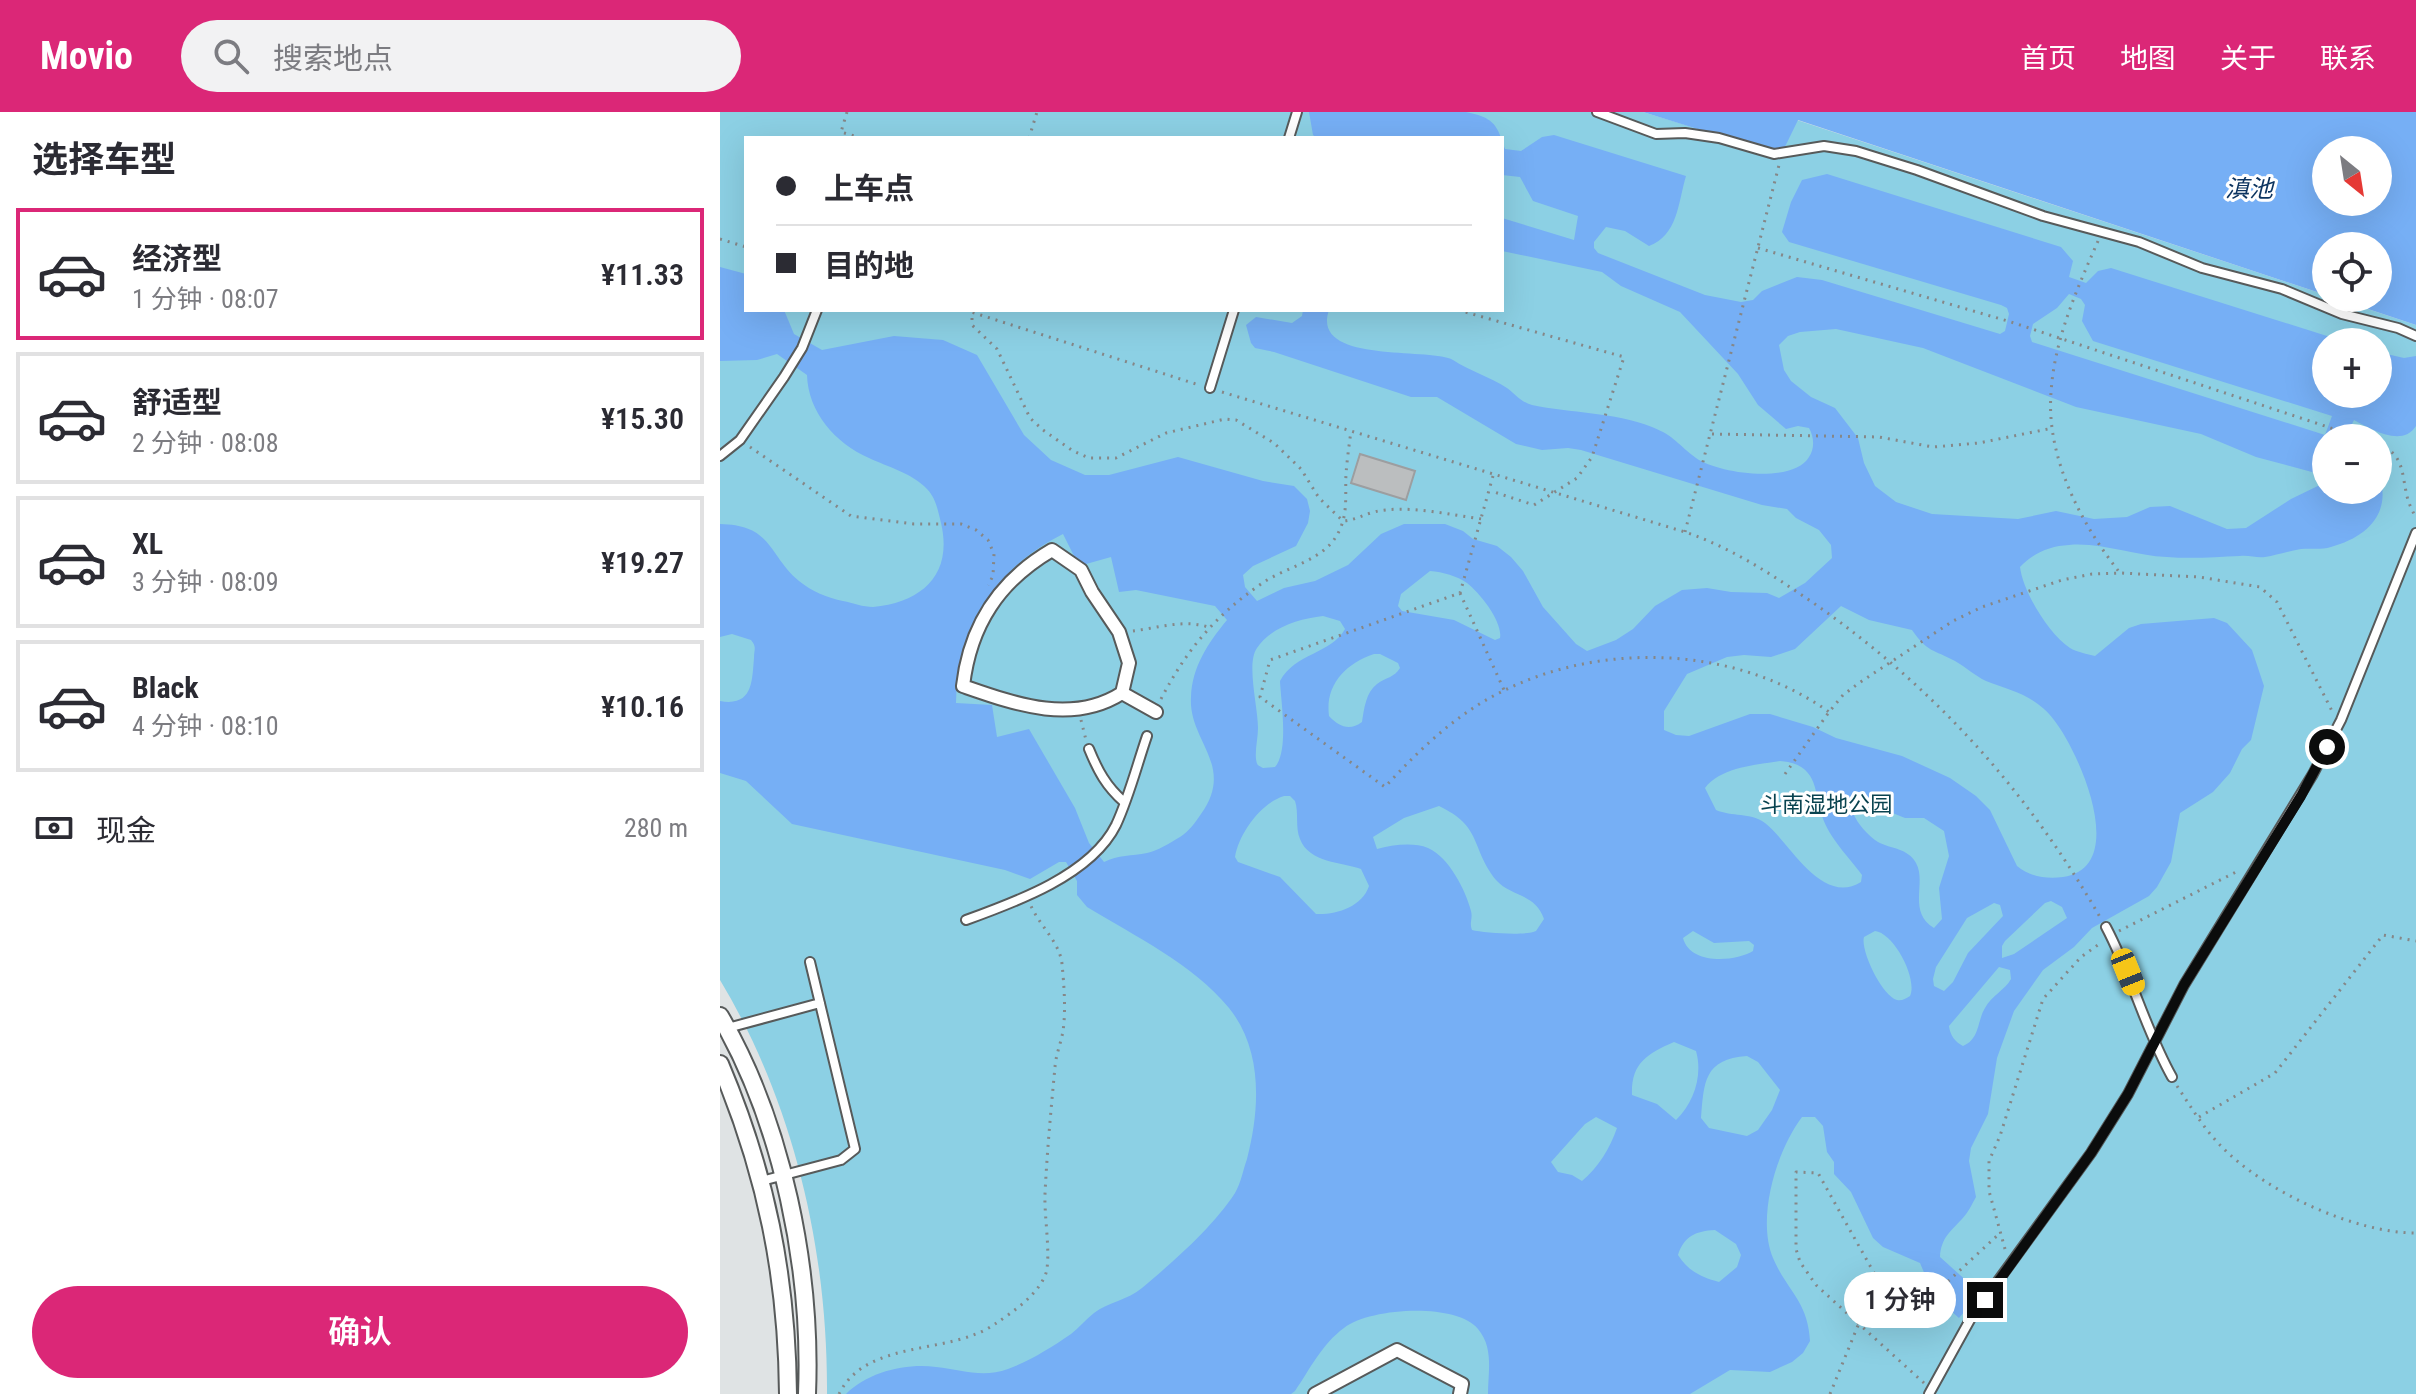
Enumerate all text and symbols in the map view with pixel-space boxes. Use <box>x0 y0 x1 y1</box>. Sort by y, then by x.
search box <box>181 20 741 92</box>
text: Movio <box>40 34 133 78</box>
icon: search <box>209 34 253 78</box>
text: 搜索地点 <box>273 41 393 76</box>
text: 首页 <box>2020 42 2076 75</box>
text: 地图 <box>2120 42 2176 75</box>
text: 关于 <box>2220 42 2276 75</box>
text: 联系 <box>2320 42 2376 75</box>
north arrow <box>2312 136 2392 216</box>
map controls <box>2312 136 2392 504</box>
text: 选择车型 <box>32 139 176 181</box>
text: 上车点 <box>824 171 914 206</box>
water label: 滇池 <box>2225 175 2275 203</box>
button: locate <box>2312 232 2392 312</box>
icon: car <box>36 238 108 310</box>
text: 经济型 <box>132 241 222 276</box>
text: 目的地 <box>824 248 914 283</box>
text: ¥11.33 <box>601 257 684 292</box>
text: 1 分钟 · 08:07 <box>132 284 278 314</box>
button: + <box>2312 328 2392 408</box>
icon: car <box>36 382 108 454</box>
text: 舒适型 <box>132 385 222 420</box>
text: ¥15.30 <box>601 401 684 436</box>
button: − <box>2312 424 2392 504</box>
text: 2 分钟 · 08:08 <box>132 428 278 458</box>
icon: car <box>36 526 108 598</box>
text: XL <box>132 526 163 561</box>
text: ¥19.27 <box>601 545 684 580</box>
text: 3 分钟 · 08:09 <box>132 567 278 597</box>
icon: car <box>36 670 108 742</box>
text: Black <box>132 670 199 705</box>
text: ¥10.16 <box>601 689 684 724</box>
text: 4 分钟 · 08:10 <box>132 711 278 741</box>
route start <box>2309 729 2345 765</box>
park label: 斗南湿地公园 <box>1760 792 1892 817</box>
icon: cash <box>32 806 76 850</box>
text: 现金 <box>96 813 156 848</box>
text: 280 m <box>624 813 688 843</box>
car <box>2108 945 2148 999</box>
callout: 1 分钟 <box>1845 1272 1957 1328</box>
route end <box>1967 1282 2003 1318</box>
text: 1 分钟 <box>1864 1285 1936 1315</box>
button: 确认 <box>32 1286 688 1378</box>

